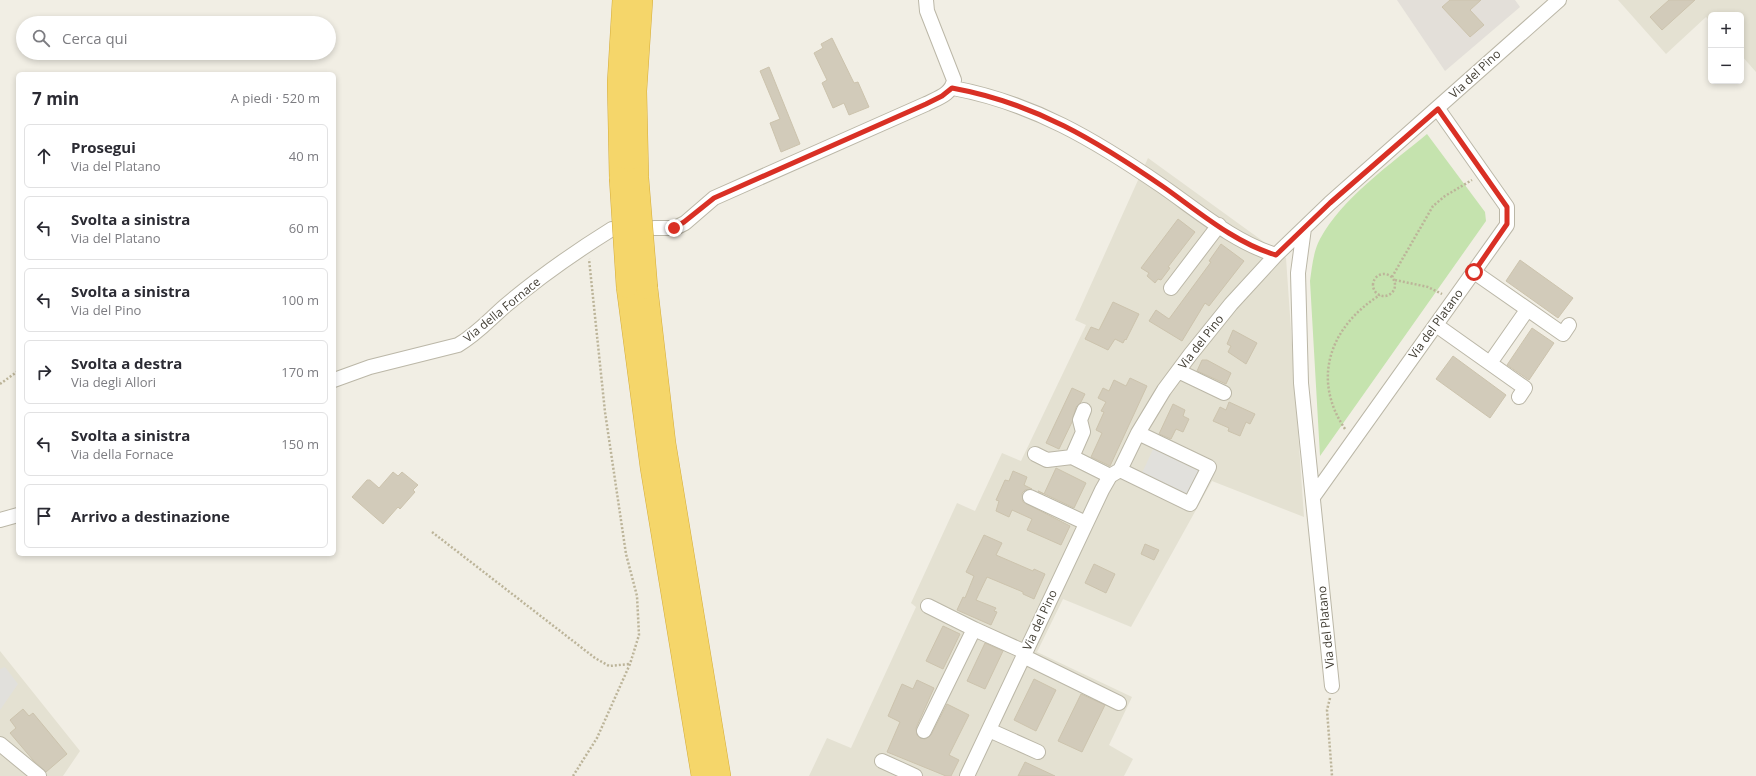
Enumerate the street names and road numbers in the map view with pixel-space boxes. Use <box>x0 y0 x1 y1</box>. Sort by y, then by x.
street label: Via del Pino <box>1445 45 1504 102</box>
street label: Via della Fornace <box>460 273 544 346</box>
street label: Via del Platano <box>1404 285 1467 362</box>
street label: Via del Pino <box>1174 311 1227 373</box>
street label: Via del Platano <box>1313 585 1338 669</box>
street label: Via del Pino <box>1018 587 1061 653</box>

